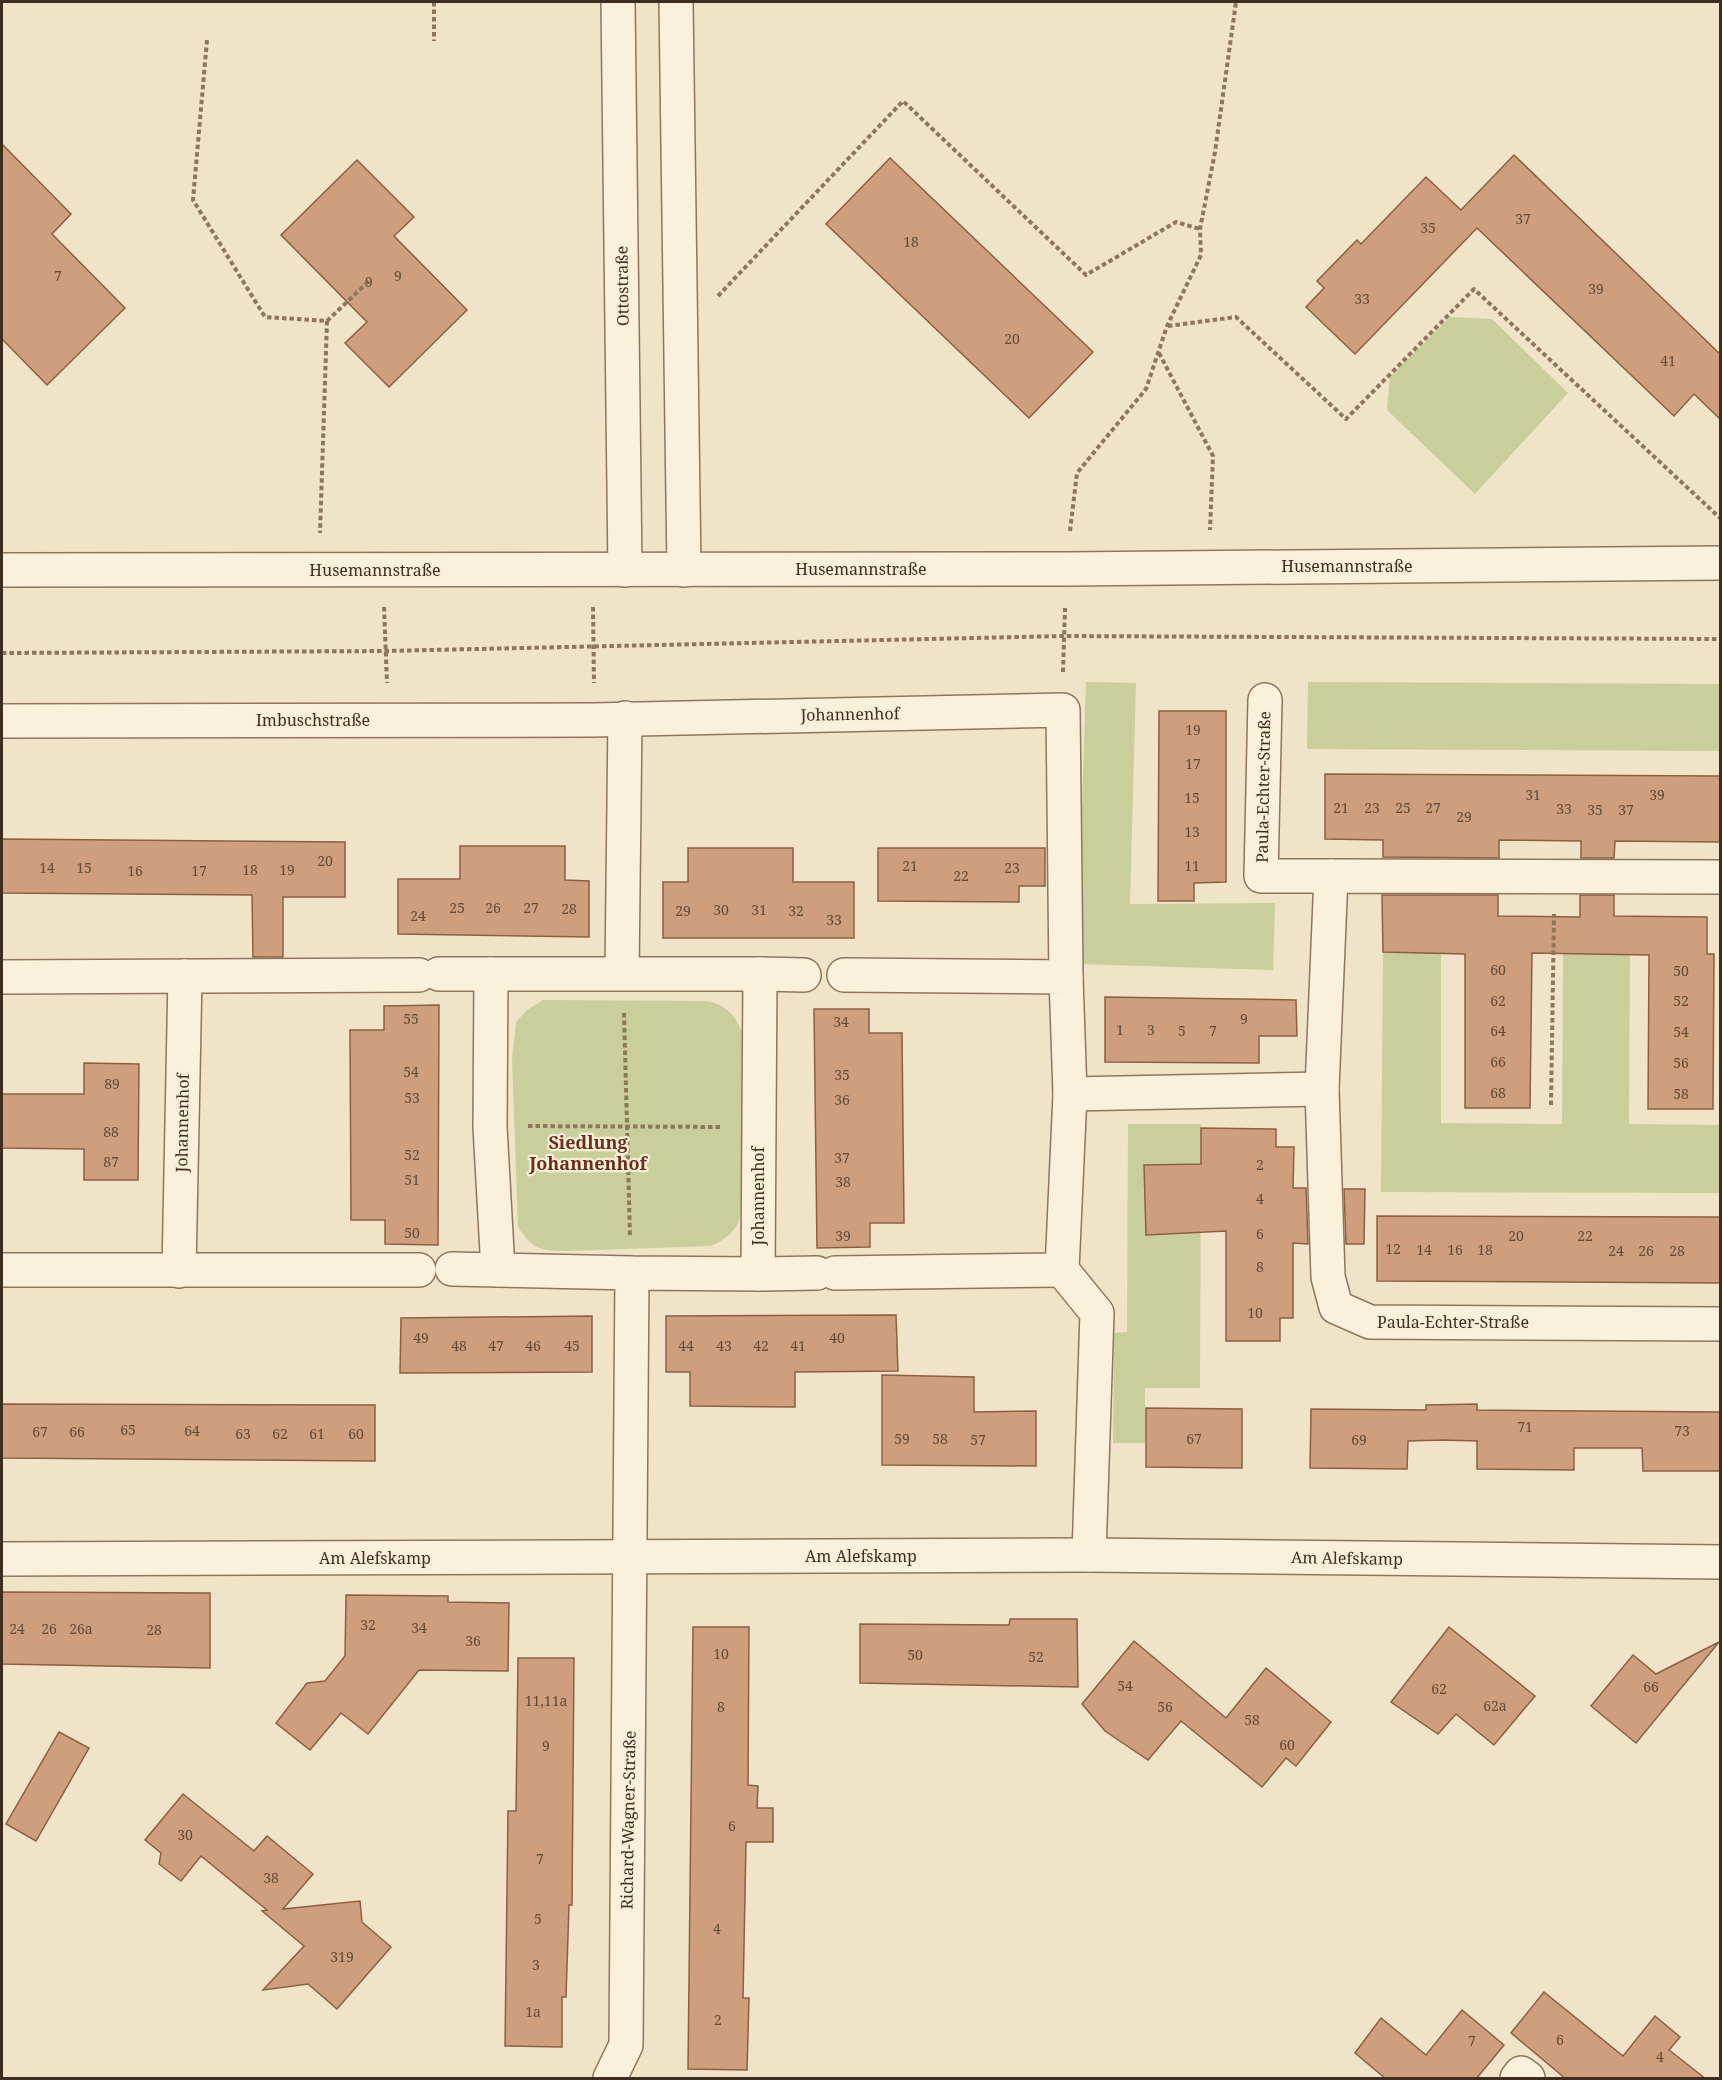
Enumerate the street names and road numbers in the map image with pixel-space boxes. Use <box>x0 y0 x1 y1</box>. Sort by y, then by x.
street label: Ottostraße <box>610 246 634 326</box>
street label: Husemannstraße <box>1281 555 1413 577</box>
street label: Husemannstraße <box>795 558 927 580</box>
street label: Husemannstraße <box>309 559 441 581</box>
street label: Johannenhof <box>799 702 902 726</box>
street label: Imbuschstraße <box>256 709 370 731</box>
street label: Paula-Echter-Straße <box>1251 711 1275 863</box>
street label: Johannenhof <box>170 1071 194 1174</box>
street label: Johannenhof <box>747 1144 769 1246</box>
street label: Paula-Echter-Straße <box>1377 1311 1529 1333</box>
street label: Am Alefskamp <box>805 1545 917 1567</box>
street label: Am Alefskamp <box>1291 1546 1403 1570</box>
street label: Am Alefskamp <box>319 1547 431 1569</box>
street label: Richard-Wagner-Straße <box>615 1730 641 1910</box>

